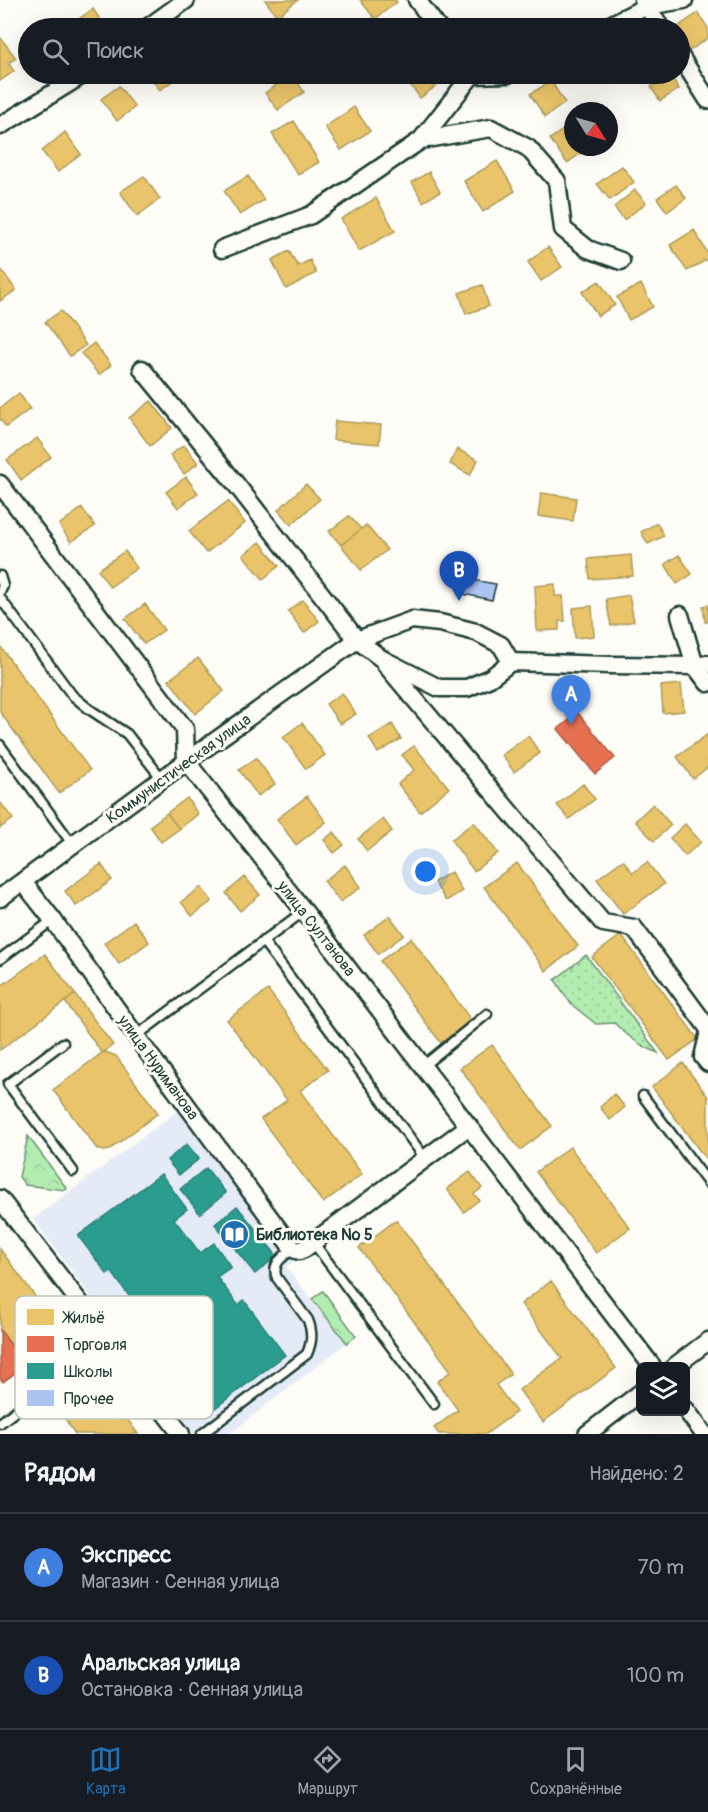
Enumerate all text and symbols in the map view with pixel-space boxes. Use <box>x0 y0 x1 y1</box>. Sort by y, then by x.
search box <box>18 18 690 84</box>
icon: search <box>39 35 72 68</box>
text: Поиск <box>87 37 144 65</box>
north arrow <box>564 102 618 156</box>
pin: B <box>440 552 478 601</box>
pin: A <box>552 676 590 725</box>
street label: Коммунистическая улица <box>102 709 255 828</box>
your location <box>411 857 440 886</box>
street label: улица Султанова <box>272 876 360 980</box>
street label: улица Нуриманова <box>113 1010 203 1124</box>
library icon: Библиотека № 5 <box>219 1218 251 1250</box>
place label: Библиотека № 5 <box>256 1225 373 1245</box>
legend <box>15 1296 213 1419</box>
text: Жильё <box>61 1308 105 1328</box>
text: Торговля <box>64 1335 127 1355</box>
text: Школы <box>64 1362 113 1382</box>
map controls <box>636 1362 690 1416</box>
button: layers <box>636 1362 690 1416</box>
text: Прочее <box>64 1389 114 1409</box>
text: Рядом <box>24 1457 96 1489</box>
text: Найдено: 2 <box>589 1461 684 1486</box>
text: Экспресс <box>81 1541 172 1569</box>
text: A <box>37 1555 50 1580</box>
text: 70 m <box>638 1555 684 1580</box>
text: Магазин · Сенная улица <box>81 1569 279 1594</box>
text: Аральская улица <box>81 1649 240 1677</box>
text: B <box>38 1663 49 1688</box>
text: 100 m <box>627 1663 684 1688</box>
text: Остановка · Сенная улица <box>81 1677 303 1702</box>
tab: Карта <box>86 1743 126 1799</box>
tab: Маршрут <box>298 1743 358 1799</box>
tab: Сохранённые <box>530 1743 622 1799</box>

